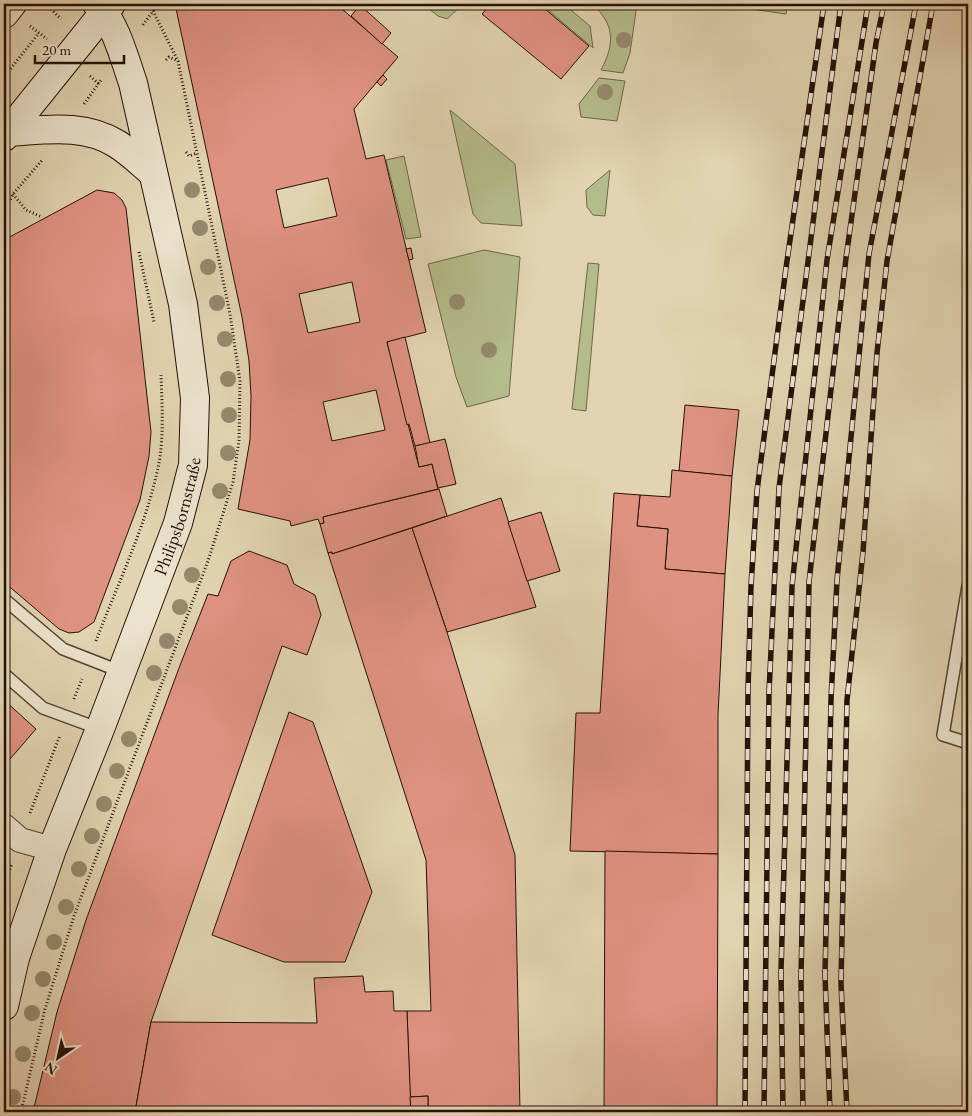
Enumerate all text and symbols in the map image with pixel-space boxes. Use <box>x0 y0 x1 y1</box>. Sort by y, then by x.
scale bar <box>35 32 124 64</box>
text: 20 m <box>42 40 71 59</box>
street label: Philipsbornstraße <box>148 457 205 578</box>
north arrow <box>32 1034 82 1084</box>
text: N <box>40 1058 60 1079</box>

